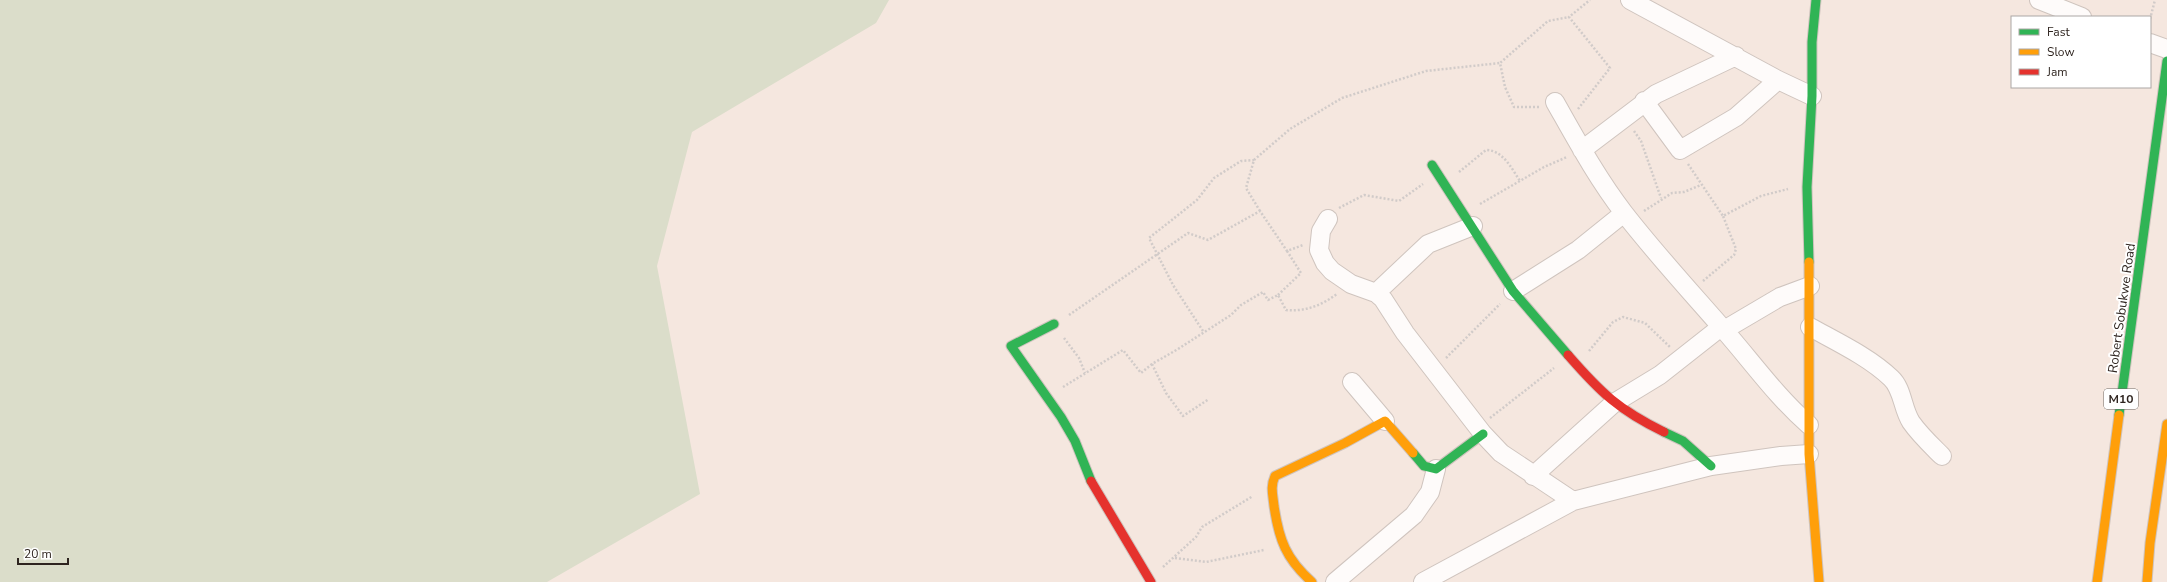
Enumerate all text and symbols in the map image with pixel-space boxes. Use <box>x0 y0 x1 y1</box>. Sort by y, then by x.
legend <box>2011 16 2151 88</box>
text: Fast <box>2047 24 2070 40</box>
text: Slow <box>2047 44 2075 60</box>
text: Jam <box>2046 64 2068 80</box>
street label: Robert Sobukwe Road <box>2104 242 2140 374</box>
road number: M10 <box>2104 389 2138 409</box>
scale bar <box>18 540 68 566</box>
text: 20 m <box>24 546 52 562</box>

